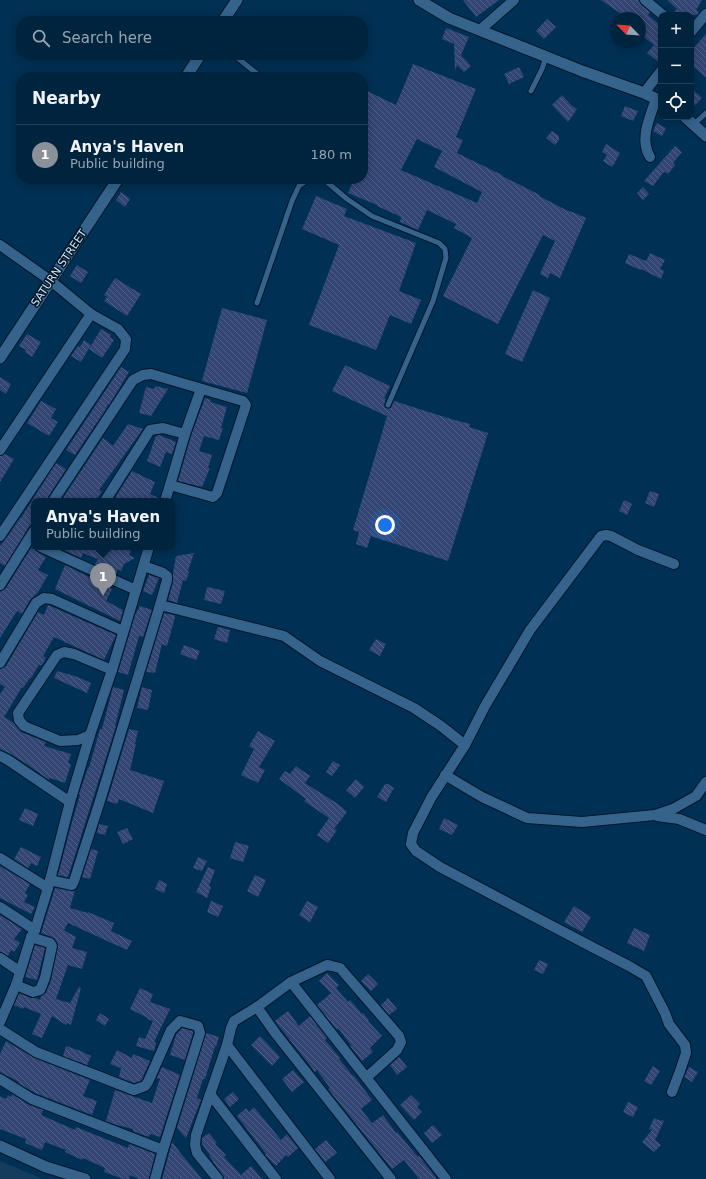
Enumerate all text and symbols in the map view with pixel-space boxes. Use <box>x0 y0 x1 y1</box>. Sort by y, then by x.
north arrow <box>610 12 646 48</box>
map controls <box>658 12 694 120</box>
button: + <box>658 12 694 48</box>
search box <box>16 16 368 60</box>
icon: search <box>30 27 52 49</box>
text: Search here <box>62 29 152 47</box>
button: − <box>658 48 694 84</box>
button: locate <box>658 84 694 120</box>
text: Nearby <box>32 88 101 108</box>
text: Anya's Haven <box>70 138 184 156</box>
text: 1 <box>40 147 50 162</box>
text: 180 m <box>310 147 352 162</box>
text: Public building <box>70 156 165 171</box>
street label: SATURN STREET <box>28 227 90 309</box>
popup <box>31 498 175 550</box>
text: Anya's Haven <box>46 508 160 526</box>
your location <box>375 515 395 535</box>
text: Public building <box>46 526 141 541</box>
pin: 1 <box>90 563 116 596</box>

